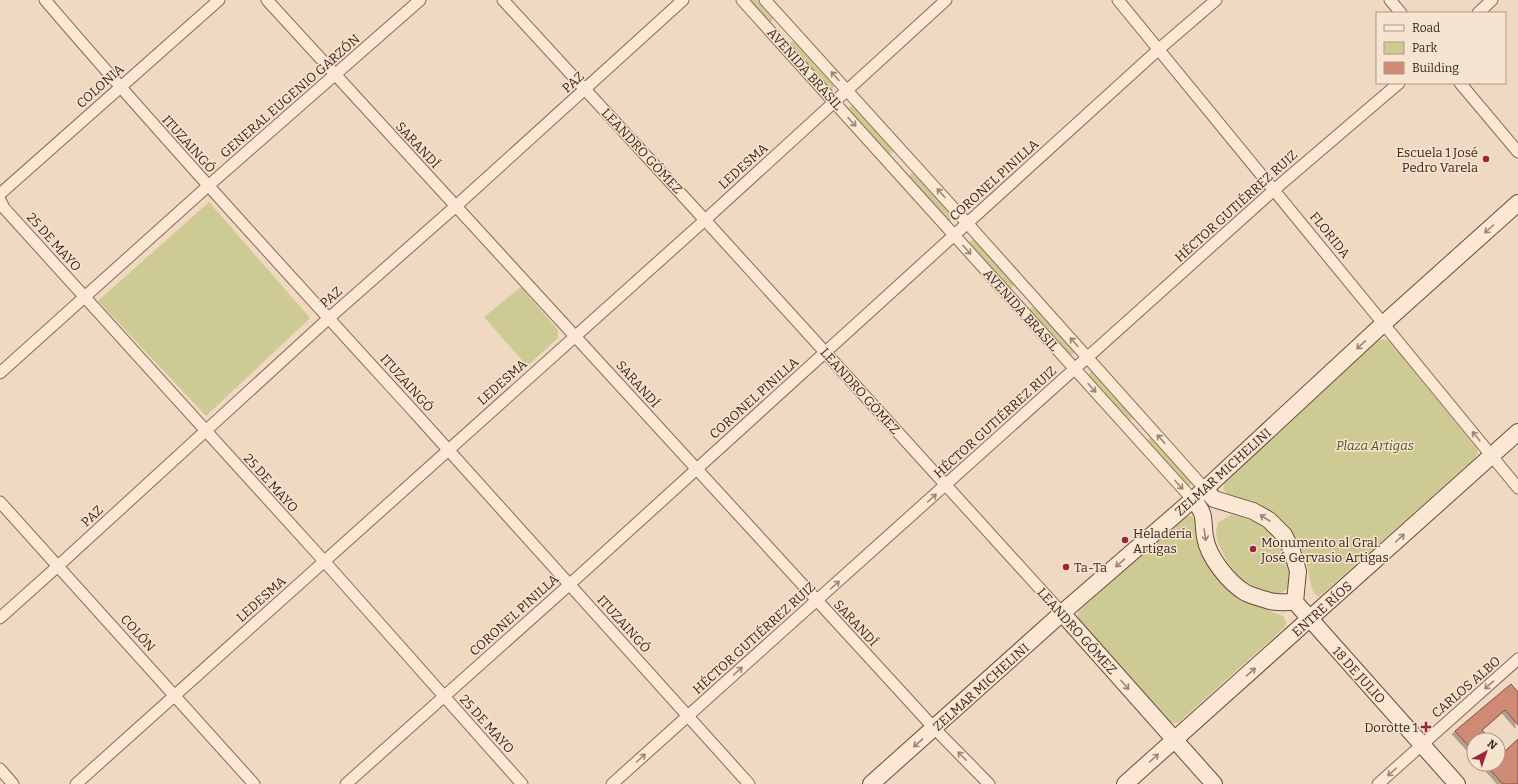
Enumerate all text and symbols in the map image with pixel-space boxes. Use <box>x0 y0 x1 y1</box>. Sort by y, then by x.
legend <box>1376 12 1506 84</box>
text: Road <box>1412 21 1440 35</box>
street label: AVENIDA BRASIL <box>764 25 846 113</box>
street label: GENERAL EUGENIO GARZÓN <box>217 31 363 161</box>
text: Park <box>1412 41 1438 55</box>
street label: COLONIA <box>73 61 127 111</box>
text: Building <box>1412 61 1459 75</box>
street label: PAZ <box>559 68 587 96</box>
one-way arrow <box>830 71 839 81</box>
street label: LEANDRO GÓMEZ <box>599 105 685 197</box>
street label: ITUZAINGÓ <box>159 112 219 176</box>
one-way arrow <box>848 117 857 128</box>
street label: SARANDÍ <box>393 119 443 171</box>
street label: CORONEL PINILLA <box>947 136 1042 224</box>
street label: LEDESMA <box>715 140 771 192</box>
place label: Escuela 1 José Pedro Varela <box>1396 145 1478 175</box>
street label: HÉCTOR GUTIÉRREZ RUIZ <box>1172 147 1300 265</box>
marker: Escuela 1 José Pedro Varela <box>1481 154 1491 164</box>
one-way arrow <box>936 188 945 198</box>
street label: FLORIDA <box>1307 209 1354 262</box>
street label: 25 DE MAYO <box>24 210 84 274</box>
one-way arrow <box>1484 225 1494 234</box>
one-way arrow <box>963 245 972 256</box>
street label: AVENIDA BRASIL <box>980 266 1062 354</box>
street label: PAZ <box>317 283 345 311</box>
one-way arrow <box>1069 337 1079 347</box>
one-way arrow <box>1356 340 1366 349</box>
street label: LEANDRO GÓMEZ <box>817 345 903 437</box>
street label: ITUZAINGÓ <box>377 351 437 415</box>
street label: CORONEL PINILLA <box>707 354 802 442</box>
street label: LEDESMA <box>474 356 530 408</box>
street label: SARANDÍ <box>613 358 663 410</box>
street label: HÉCTOR GUTIÉRREZ RUIZ <box>931 363 1059 481</box>
one-way arrow <box>1087 383 1096 393</box>
street label: ZELMAR MICHELINI <box>1172 425 1274 519</box>
one-way arrow <box>1471 431 1480 442</box>
one-way arrow <box>1156 434 1165 444</box>
park label: Plaza Artigas <box>1336 438 1414 453</box>
street label: 25 DE MAYO <box>241 451 301 515</box>
one-way arrow <box>1175 480 1184 490</box>
one-way arrow <box>926 494 936 503</box>
street label: PAZ <box>78 502 106 530</box>
one-way arrow <box>1259 514 1271 522</box>
place label: Heladería Artigas <box>1133 526 1192 556</box>
one-way arrow <box>1202 528 1210 541</box>
one-way arrow <box>1395 534 1405 543</box>
marker: Heladería Artigas <box>1120 535 1130 545</box>
place label: Monumento al Gral. José Gervasio Artigas <box>1260 535 1389 565</box>
marker: Monumento al Gral. José Gervasio Artigas <box>1248 544 1258 554</box>
one-way arrow <box>1114 559 1125 568</box>
place label: Ta-Ta <box>1074 560 1107 575</box>
marker: Ta-Ta <box>1061 562 1071 572</box>
street label: CORONEL PINILLA <box>467 571 562 659</box>
street label: LEDESMA <box>233 573 289 625</box>
street label: ENTRE RÍOS <box>1289 578 1355 640</box>
street label: HÉCTOR GUTIÉRREZ RUIZ <box>690 579 818 697</box>
one-way arrow <box>829 580 840 589</box>
street label: LEANDRO GÓMEZ <box>1034 585 1120 677</box>
street label: ITUZAINGÓ <box>594 592 654 656</box>
street label: SARANDÍ <box>831 597 881 649</box>
street label: COLÓN <box>118 611 158 655</box>
street label: ZELMAR MICHELINI <box>930 640 1032 734</box>
street label: 18 DE JULIO <box>1330 644 1388 706</box>
street label: CARLOS ALBO <box>1429 653 1503 721</box>
one-way arrow <box>732 667 743 676</box>
one-way arrow <box>1246 667 1256 676</box>
one-way arrow <box>1120 679 1129 690</box>
one-way arrow <box>1484 681 1494 690</box>
street label: 25 DE MAYO <box>457 692 517 756</box>
place label: Dorotte 1 <box>1364 720 1419 735</box>
marker: Dorotte 1 <box>1421 722 1431 732</box>
north arrow <box>1466 732 1506 772</box>
text: N <box>1485 737 1500 753</box>
one-way arrow <box>913 738 923 747</box>
one-way arrow <box>957 751 967 761</box>
one-way arrow <box>636 753 646 763</box>
one-way arrow <box>1148 753 1159 762</box>
one-way arrow <box>1386 767 1397 776</box>

